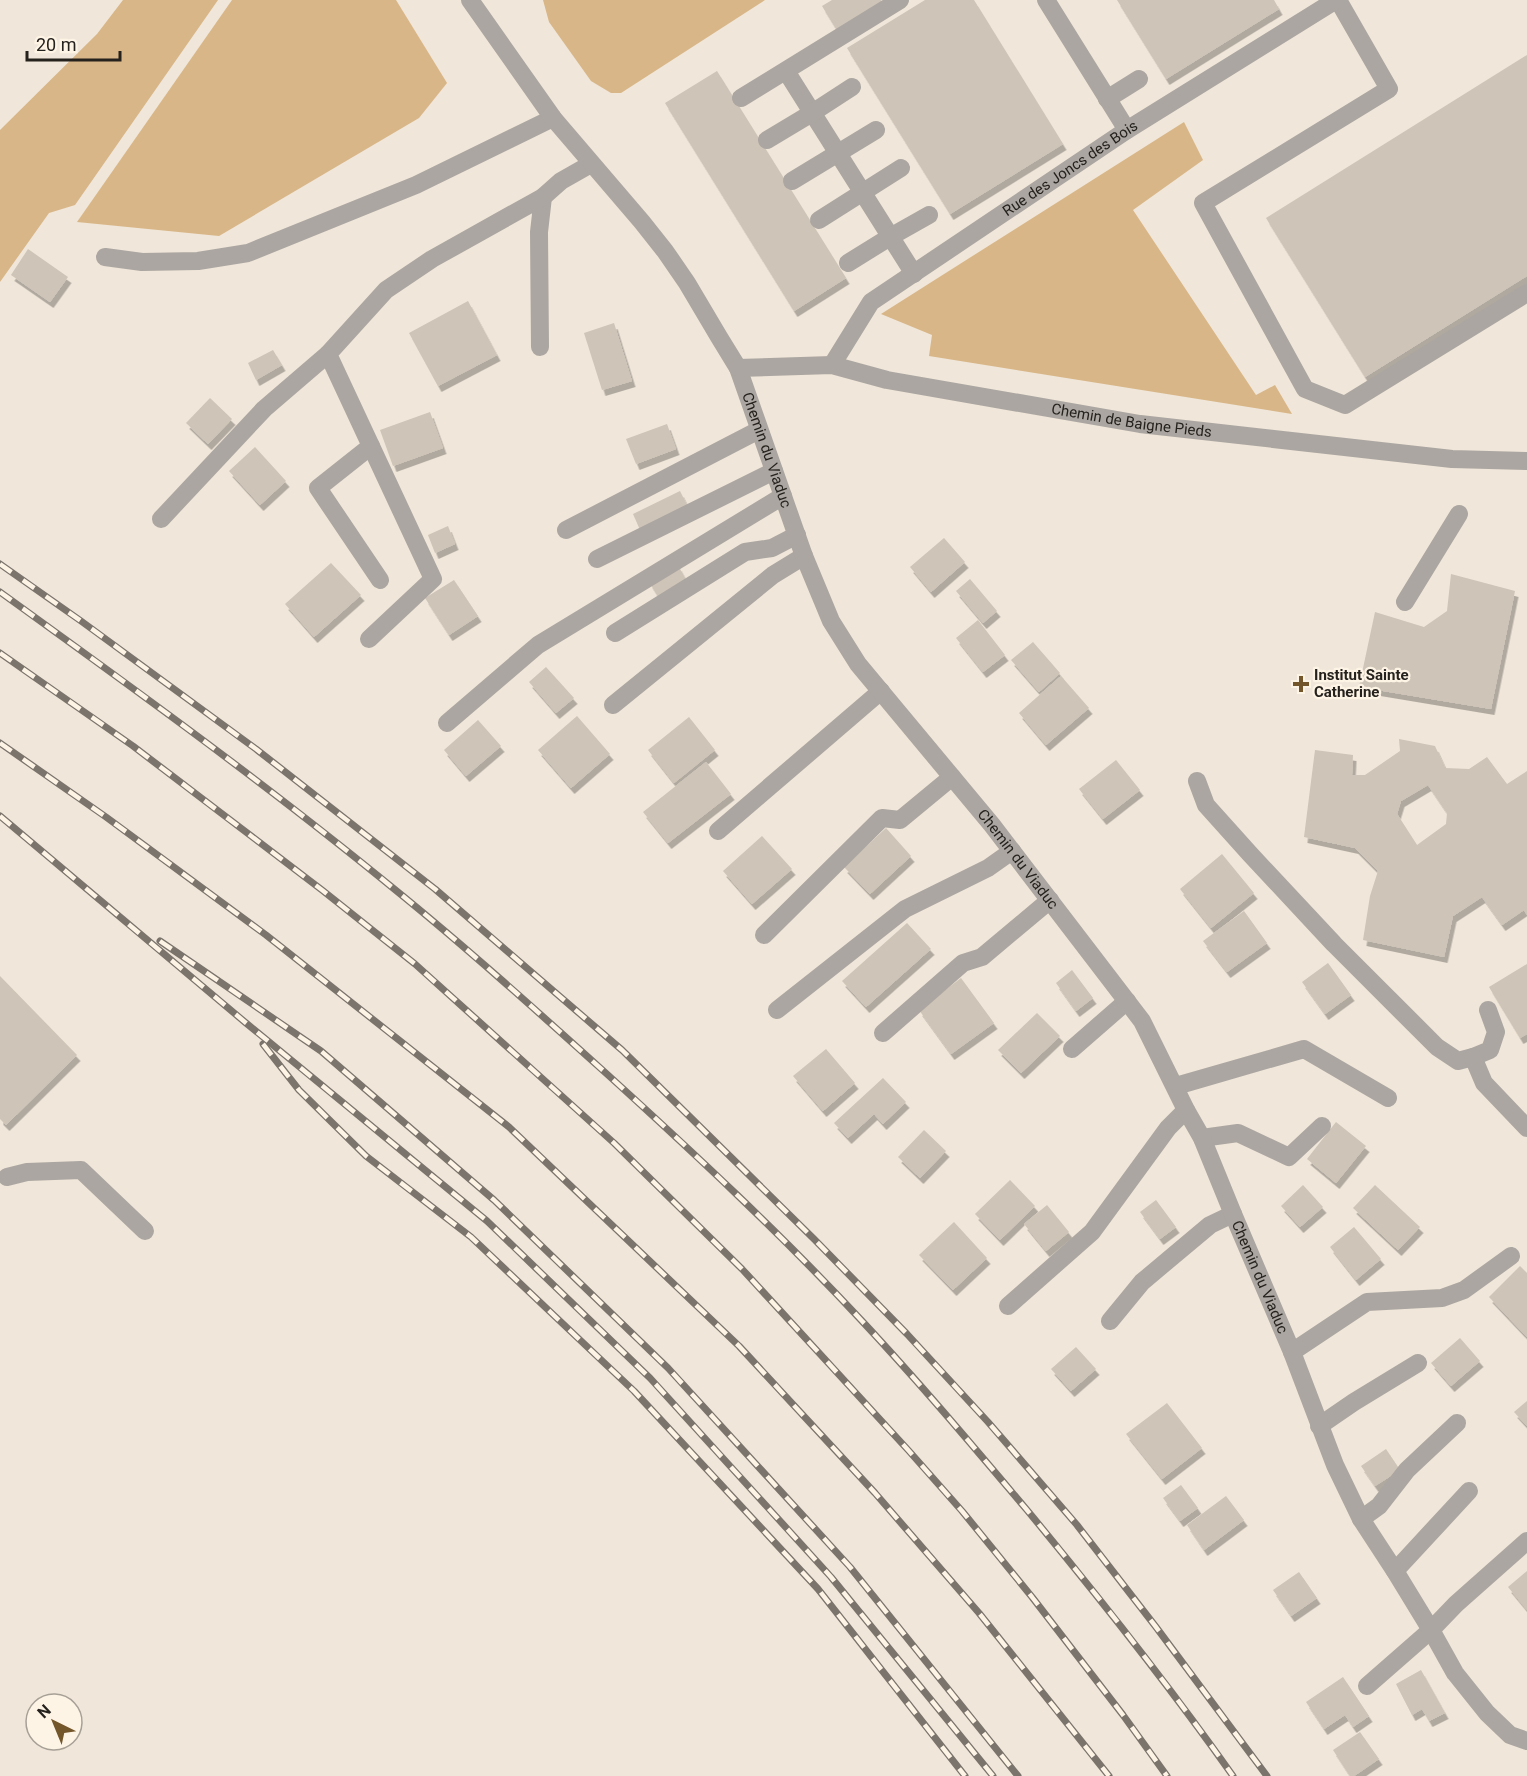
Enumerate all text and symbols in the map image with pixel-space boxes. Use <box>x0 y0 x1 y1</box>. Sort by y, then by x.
scale bar <box>27 24 120 62</box>
text: 20 m <box>36 34 76 55</box>
street label: Rue des Joncs des Bois <box>999 117 1141 220</box>
street label: Chemin du Viaduc <box>738 390 795 510</box>
street label: Chemin de Baigne Pieds <box>1050 400 1213 441</box>
place label: Institut Sainte Catherine <box>1314 666 1409 701</box>
marker: Institut Sainte Catherine <box>1292 675 1310 693</box>
street label: Chemin du Viaduc <box>974 806 1062 913</box>
street label: Chemin du Viaduc <box>1228 1218 1292 1337</box>
north arrow <box>24 1692 84 1752</box>
text: N <box>34 1701 55 1722</box>

